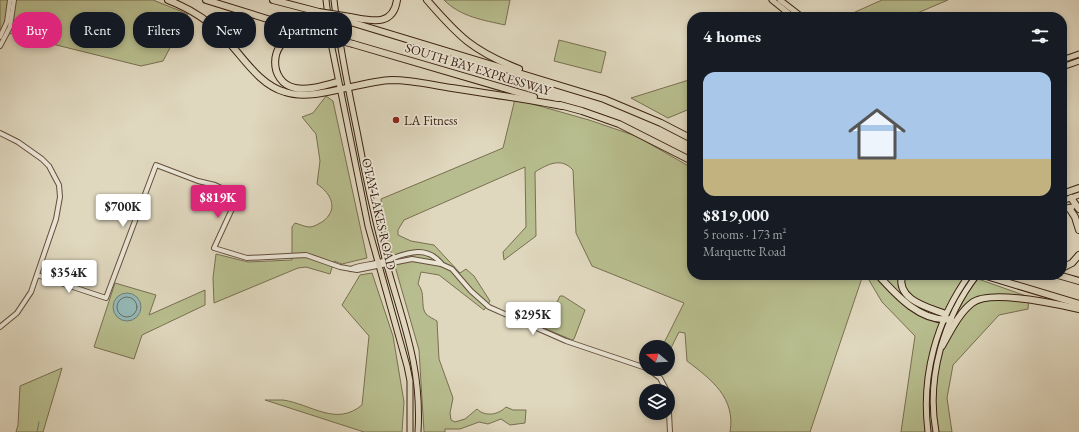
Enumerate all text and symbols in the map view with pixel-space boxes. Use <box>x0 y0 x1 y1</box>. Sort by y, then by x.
chip: Buy <box>12 12 62 48</box>
chip: Rent <box>70 12 125 48</box>
chip: Filters <box>133 12 194 48</box>
chip: New <box>202 12 256 48</box>
chip: Apartment <box>264 12 352 48</box>
text: 4 homes <box>703 25 761 47</box>
icon: filters <box>1029 25 1051 47</box>
street label: SOUTH BAY EXPRESSWAY <box>403 39 554 100</box>
icon: home <box>841 98 913 170</box>
place label: LA Fitness <box>404 112 457 129</box>
marker: LA Fitness <box>391 115 401 125</box>
street label: OTAY LAKES ROAD <box>358 156 400 272</box>
pin: $819K <box>190 185 246 219</box>
text: $819K <box>200 189 236 206</box>
pin: $700K <box>95 194 151 228</box>
text: $700K <box>105 198 141 215</box>
text: $819,000 <box>703 204 769 226</box>
text: 5 rooms · 173 m² <box>703 226 787 243</box>
text: Marquette Road <box>703 243 786 260</box>
pin: $354K <box>41 260 97 294</box>
text: $354K <box>51 264 87 281</box>
pin: $295K <box>505 302 561 336</box>
text: $295K <box>515 306 551 323</box>
north arrow <box>639 340 675 376</box>
map controls <box>639 340 675 420</box>
button: layers <box>639 384 675 420</box>

